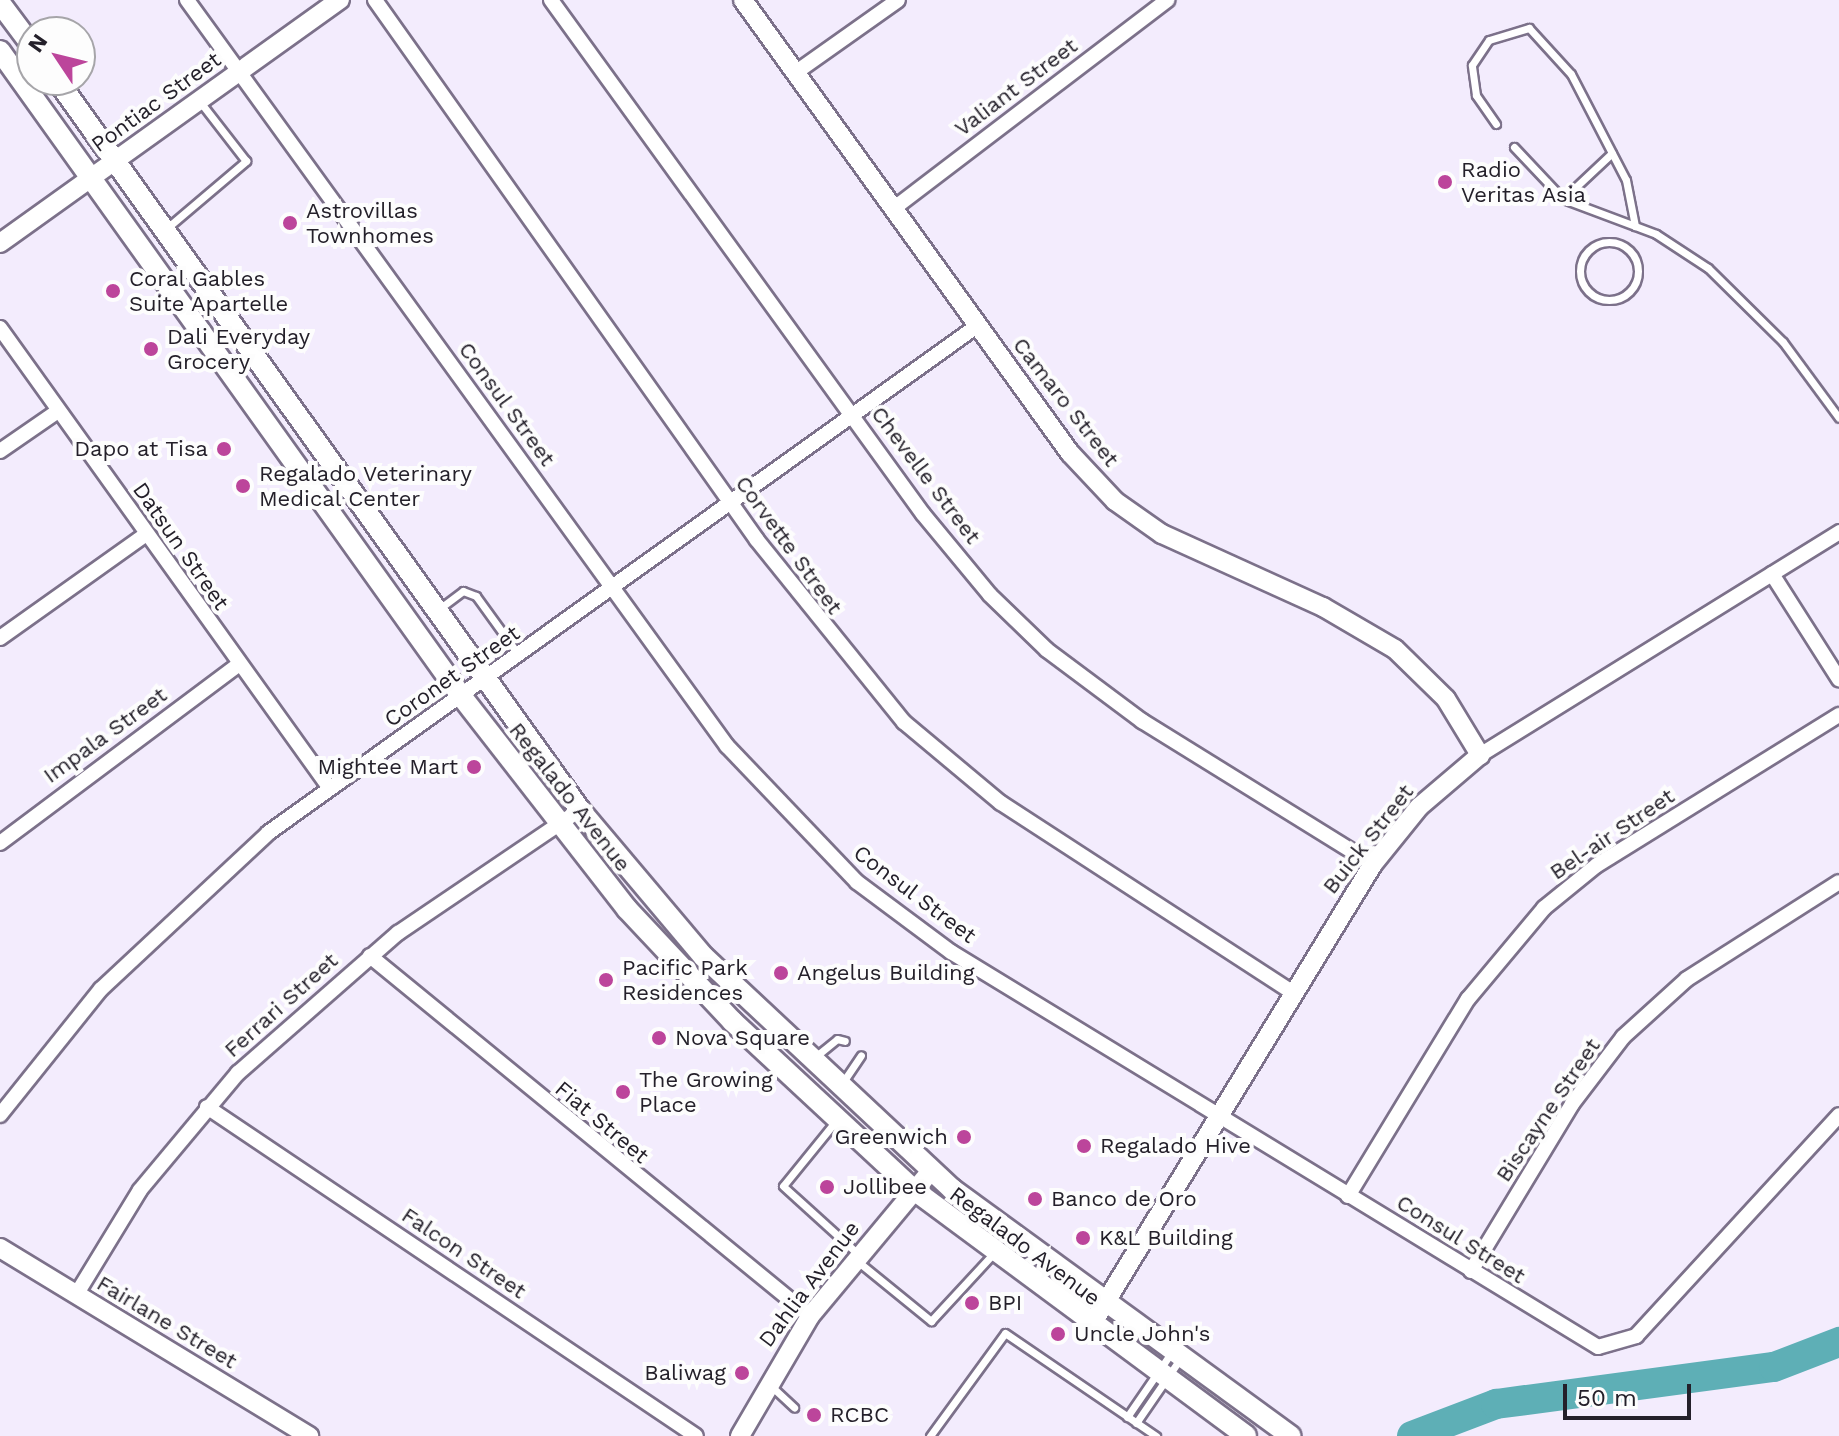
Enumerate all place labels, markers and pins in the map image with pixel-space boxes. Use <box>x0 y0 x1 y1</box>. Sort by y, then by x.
place label: Radio Veritas Asia <box>1461 156 1587 208</box>
marker: Radio Veritas Asia <box>1436 173 1454 191</box>
place label: Astrovillas Townhomes <box>306 197 434 248</box>
marker: Astrovillas Townhomes <box>281 214 299 232</box>
place label: Coral Gables Suite Apartelle <box>129 265 289 316</box>
marker: Coral Gables Suite Apartelle <box>104 282 122 300</box>
place label: Dali Everyday Grocery <box>167 323 310 374</box>
marker: Dali Everyday Grocery <box>142 340 160 358</box>
place label: Dapo at Tisa <box>74 436 208 462</box>
marker: Dapo at Tisa <box>215 440 233 458</box>
place label: Regalado Veterinary Medical Center <box>259 460 473 512</box>
marker: Regalado Veterinary Medical Center <box>234 477 252 495</box>
place label: Mightee Mart <box>317 754 458 780</box>
marker: Mightee Mart <box>465 758 483 776</box>
place label: Pacific Park Residences <box>622 954 748 1006</box>
place label: Angelus Building <box>797 960 974 986</box>
marker: Angelus Building <box>772 964 790 982</box>
marker: Pacific Park Residences <box>597 971 615 989</box>
place label: Nova Square <box>675 1025 811 1051</box>
marker: Nova Square <box>650 1029 668 1047</box>
place label: The Growing Place <box>639 1066 773 1118</box>
marker: The Growing Place <box>614 1083 632 1101</box>
place label: Greenwich <box>834 1124 948 1150</box>
marker: Greenwich <box>955 1128 973 1146</box>
place label: Regalado Hive <box>1100 1133 1251 1159</box>
marker: Regalado Hive <box>1075 1137 1093 1155</box>
place label: Jollibee <box>843 1174 927 1200</box>
marker: Jollibee <box>818 1178 836 1196</box>
place label: Banco de Oro <box>1051 1186 1197 1212</box>
marker: Banco de Oro <box>1026 1190 1044 1208</box>
place label: K&L Building <box>1099 1225 1233 1251</box>
marker: K&L Building <box>1074 1229 1092 1247</box>
place label: BPI <box>988 1290 1022 1316</box>
marker: BPI <box>963 1294 981 1312</box>
place label: Uncle John's <box>1074 1321 1211 1347</box>
marker: Uncle John's <box>1049 1325 1067 1343</box>
place label: Baliwag <box>644 1360 726 1386</box>
marker: Baliwag <box>733 1364 751 1382</box>
place label: RCBC <box>830 1402 889 1428</box>
marker: RCBC <box>805 1406 823 1424</box>

